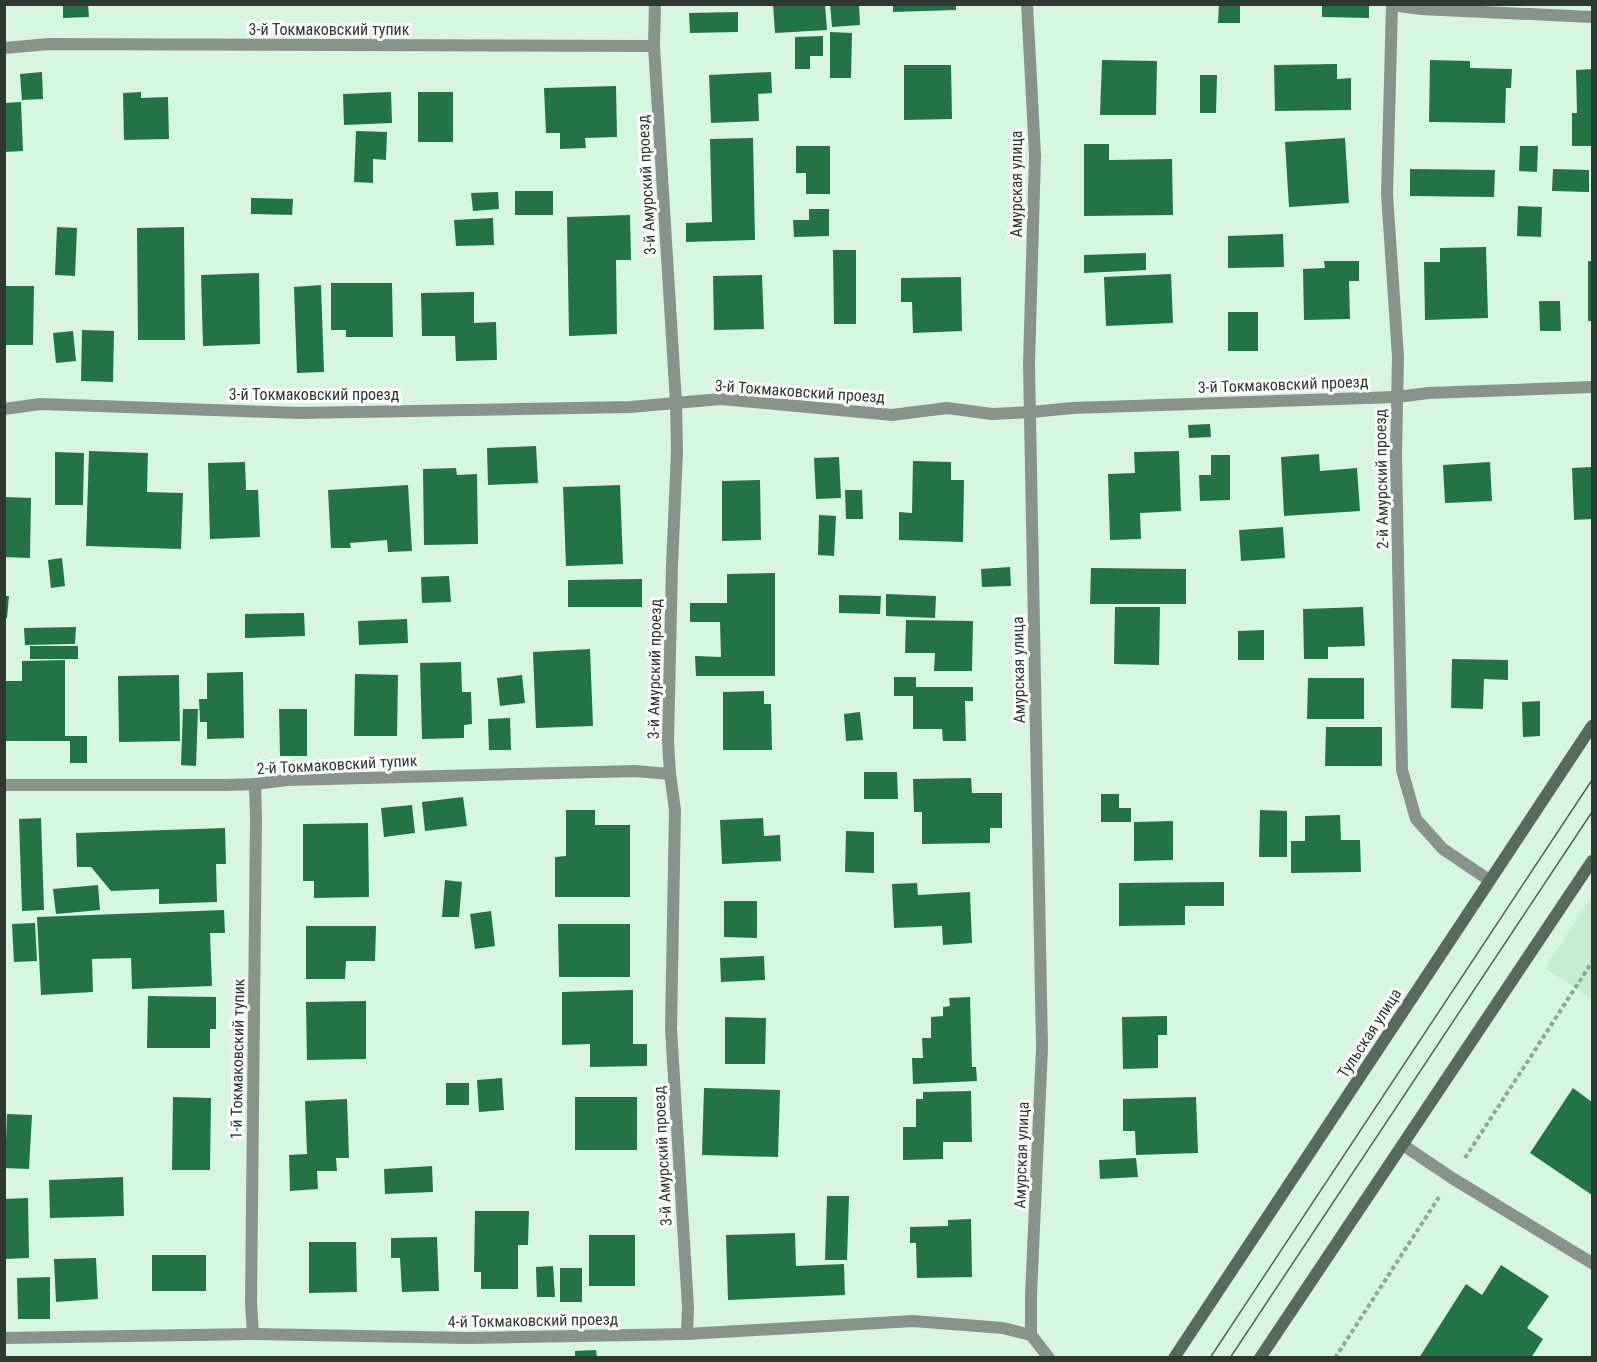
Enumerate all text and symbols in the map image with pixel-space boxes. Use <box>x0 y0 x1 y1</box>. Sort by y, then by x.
street label: 3-й Токмаковский тупик <box>249 20 410 39</box>
street label: 3-й Амурский проезд <box>633 114 660 255</box>
street label: Амурская улица <box>1007 131 1026 237</box>
street label: 3-й Токмаковский проезд <box>1197 372 1369 397</box>
street label: 3-й Токмаковский проезд <box>714 376 886 407</box>
street label: 3-й Токмаковский проезд <box>229 385 400 404</box>
street label: 2-й Амурский проезд <box>1371 408 1392 549</box>
street label: 3-й Амурский проезд <box>644 598 665 739</box>
street label: Амурская улица <box>1008 616 1029 724</box>
street label: 2-й Токмаковский тупик <box>256 751 418 778</box>
street label: 1-й Токмаковский тупик <box>227 978 248 1140</box>
street label: Тульская улица <box>1333 985 1405 1082</box>
street label: 3-й Амурский проезд <box>649 1085 676 1226</box>
street label: Амурская улица <box>1010 1101 1033 1209</box>
street label: 4-й Токмаковский проезд <box>448 1310 619 1331</box>

